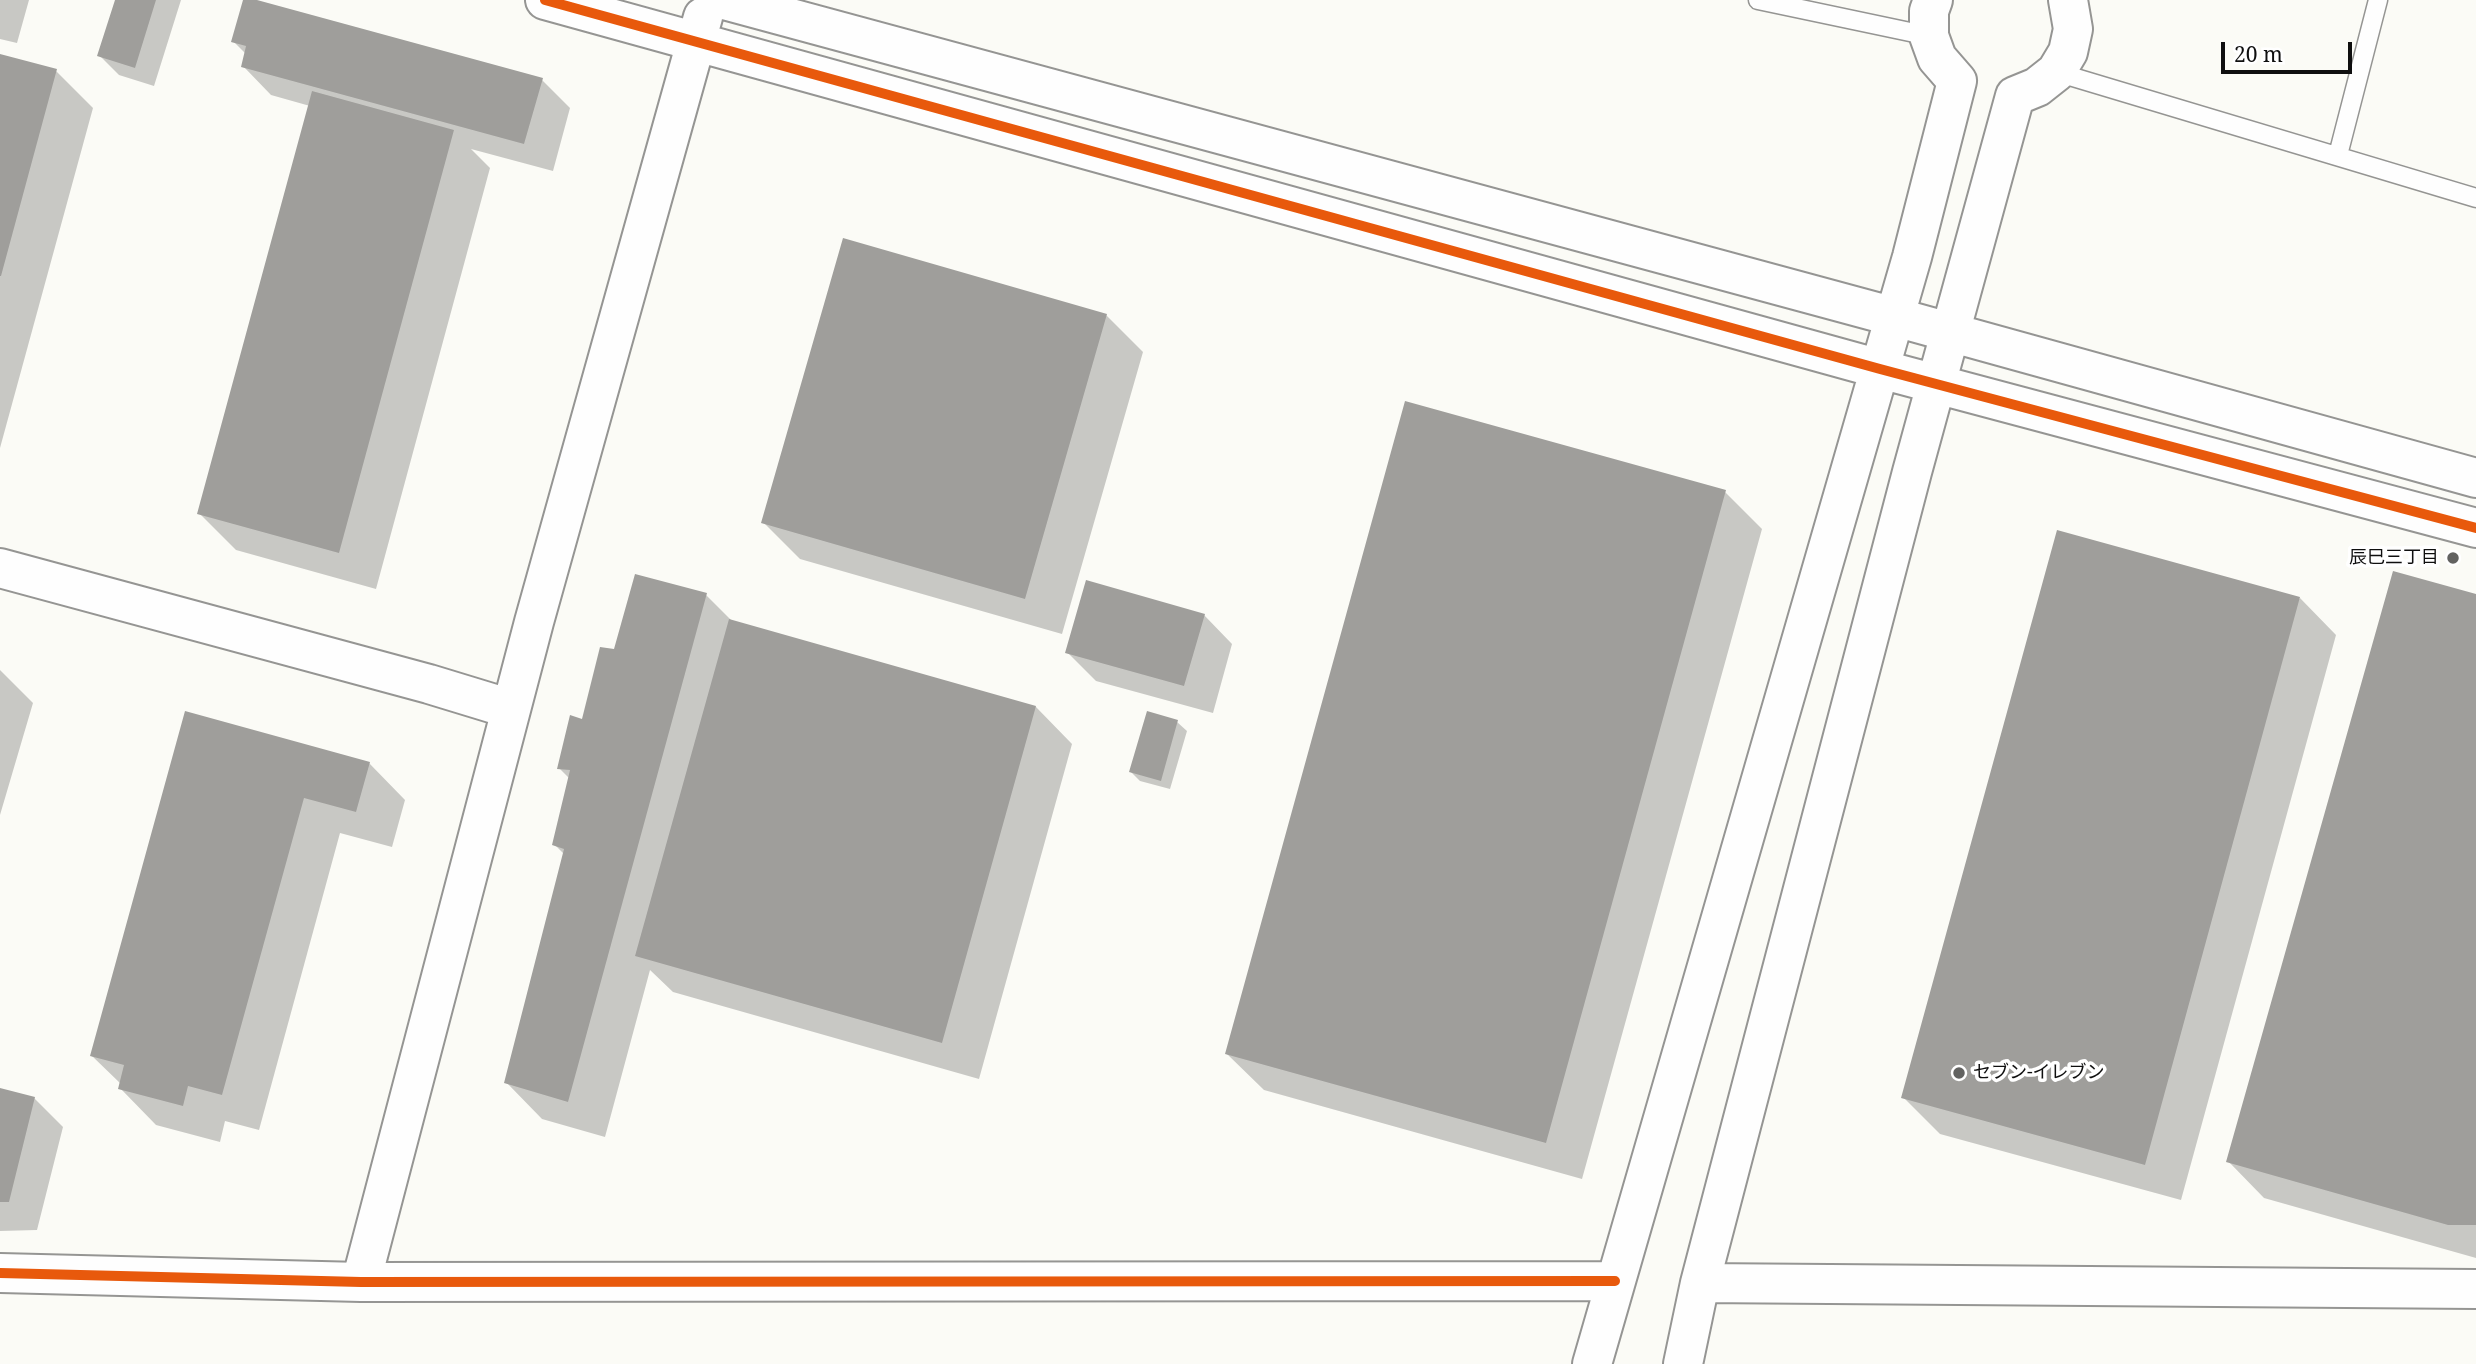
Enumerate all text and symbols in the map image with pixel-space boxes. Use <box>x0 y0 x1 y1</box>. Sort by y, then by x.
scale bar <box>2224 28 2355 72</box>
text: 20 m <box>2234 40 2283 68</box>
place label: 辰巳三丁目 <box>2349 547 2439 569</box>
marker: 辰巳三丁目 <box>2445 550 2461 566</box>
place label: セブン-イレブン <box>1973 1062 2105 1084</box>
marker: セブン-イレブン <box>1951 1065 1967 1081</box>

